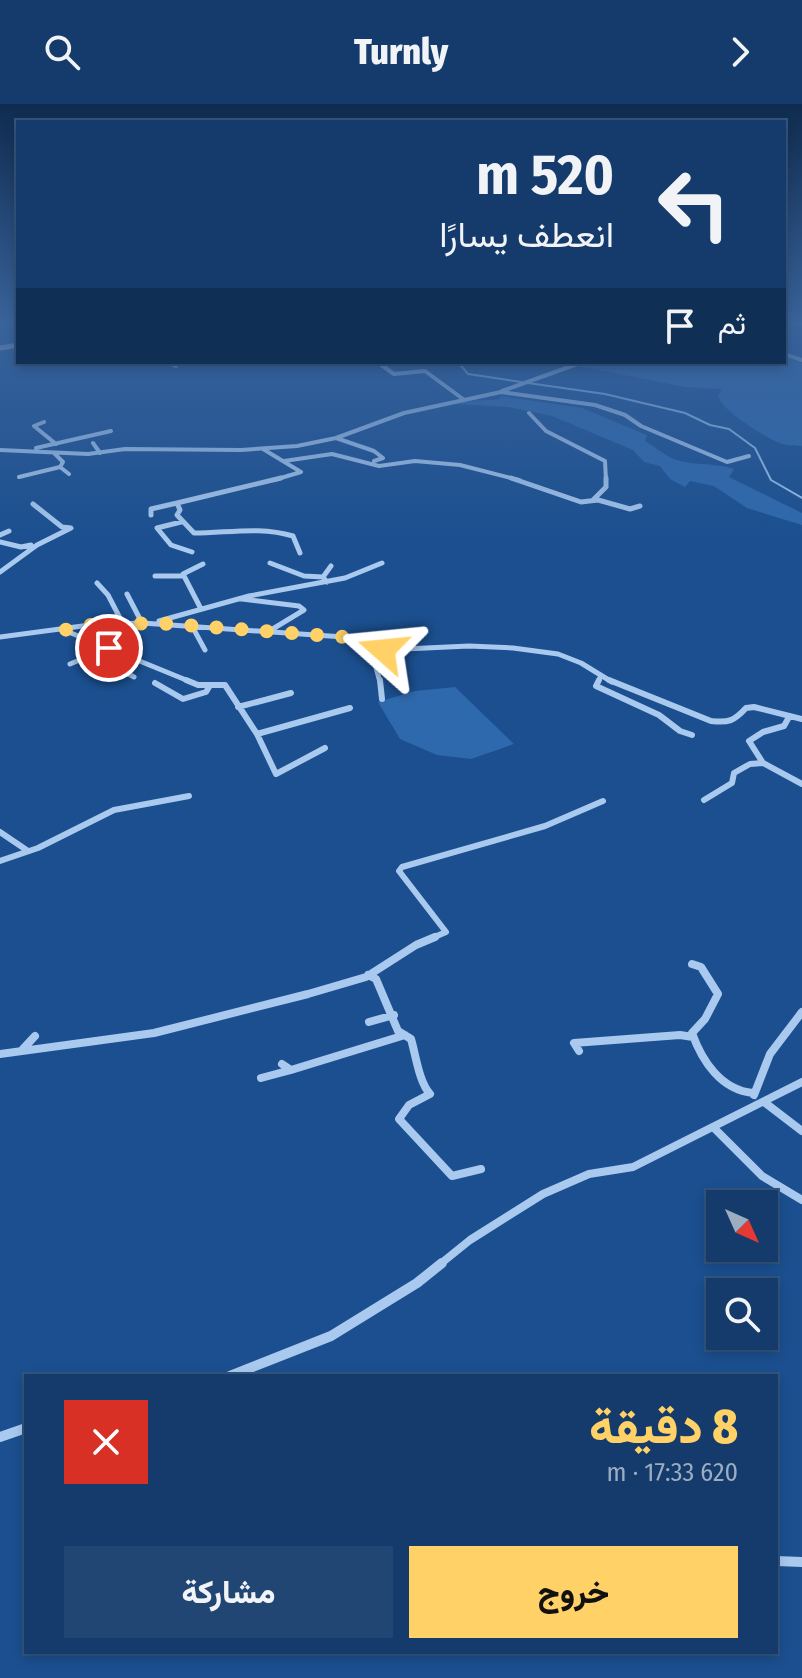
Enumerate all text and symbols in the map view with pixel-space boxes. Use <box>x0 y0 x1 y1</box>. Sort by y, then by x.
icon: search <box>40 30 84 74</box>
text: Turnly <box>354 30 448 74</box>
icon: forward <box>718 30 762 74</box>
text: 520 m <box>476 142 614 209</box>
icon: left <box>642 152 746 256</box>
text: انعطف يسارًا <box>439 213 614 257</box>
icon: arrive <box>658 304 702 348</box>
text: ثم <box>718 306 746 342</box>
position arrow <box>341 608 425 692</box>
pin <box>75 614 143 682</box>
icon: arrive <box>87 626 131 670</box>
north arrow <box>706 1190 778 1262</box>
map controls <box>706 1190 778 1350</box>
button: search <box>706 1278 778 1350</box>
text: 8 دقيقة <box>589 1398 738 1456</box>
button: close <box>64 1400 148 1484</box>
text: 620 m · 17:33 <box>607 1457 738 1488</box>
button: مشاركة <box>64 1546 393 1638</box>
button: خروج <box>409 1546 738 1638</box>

